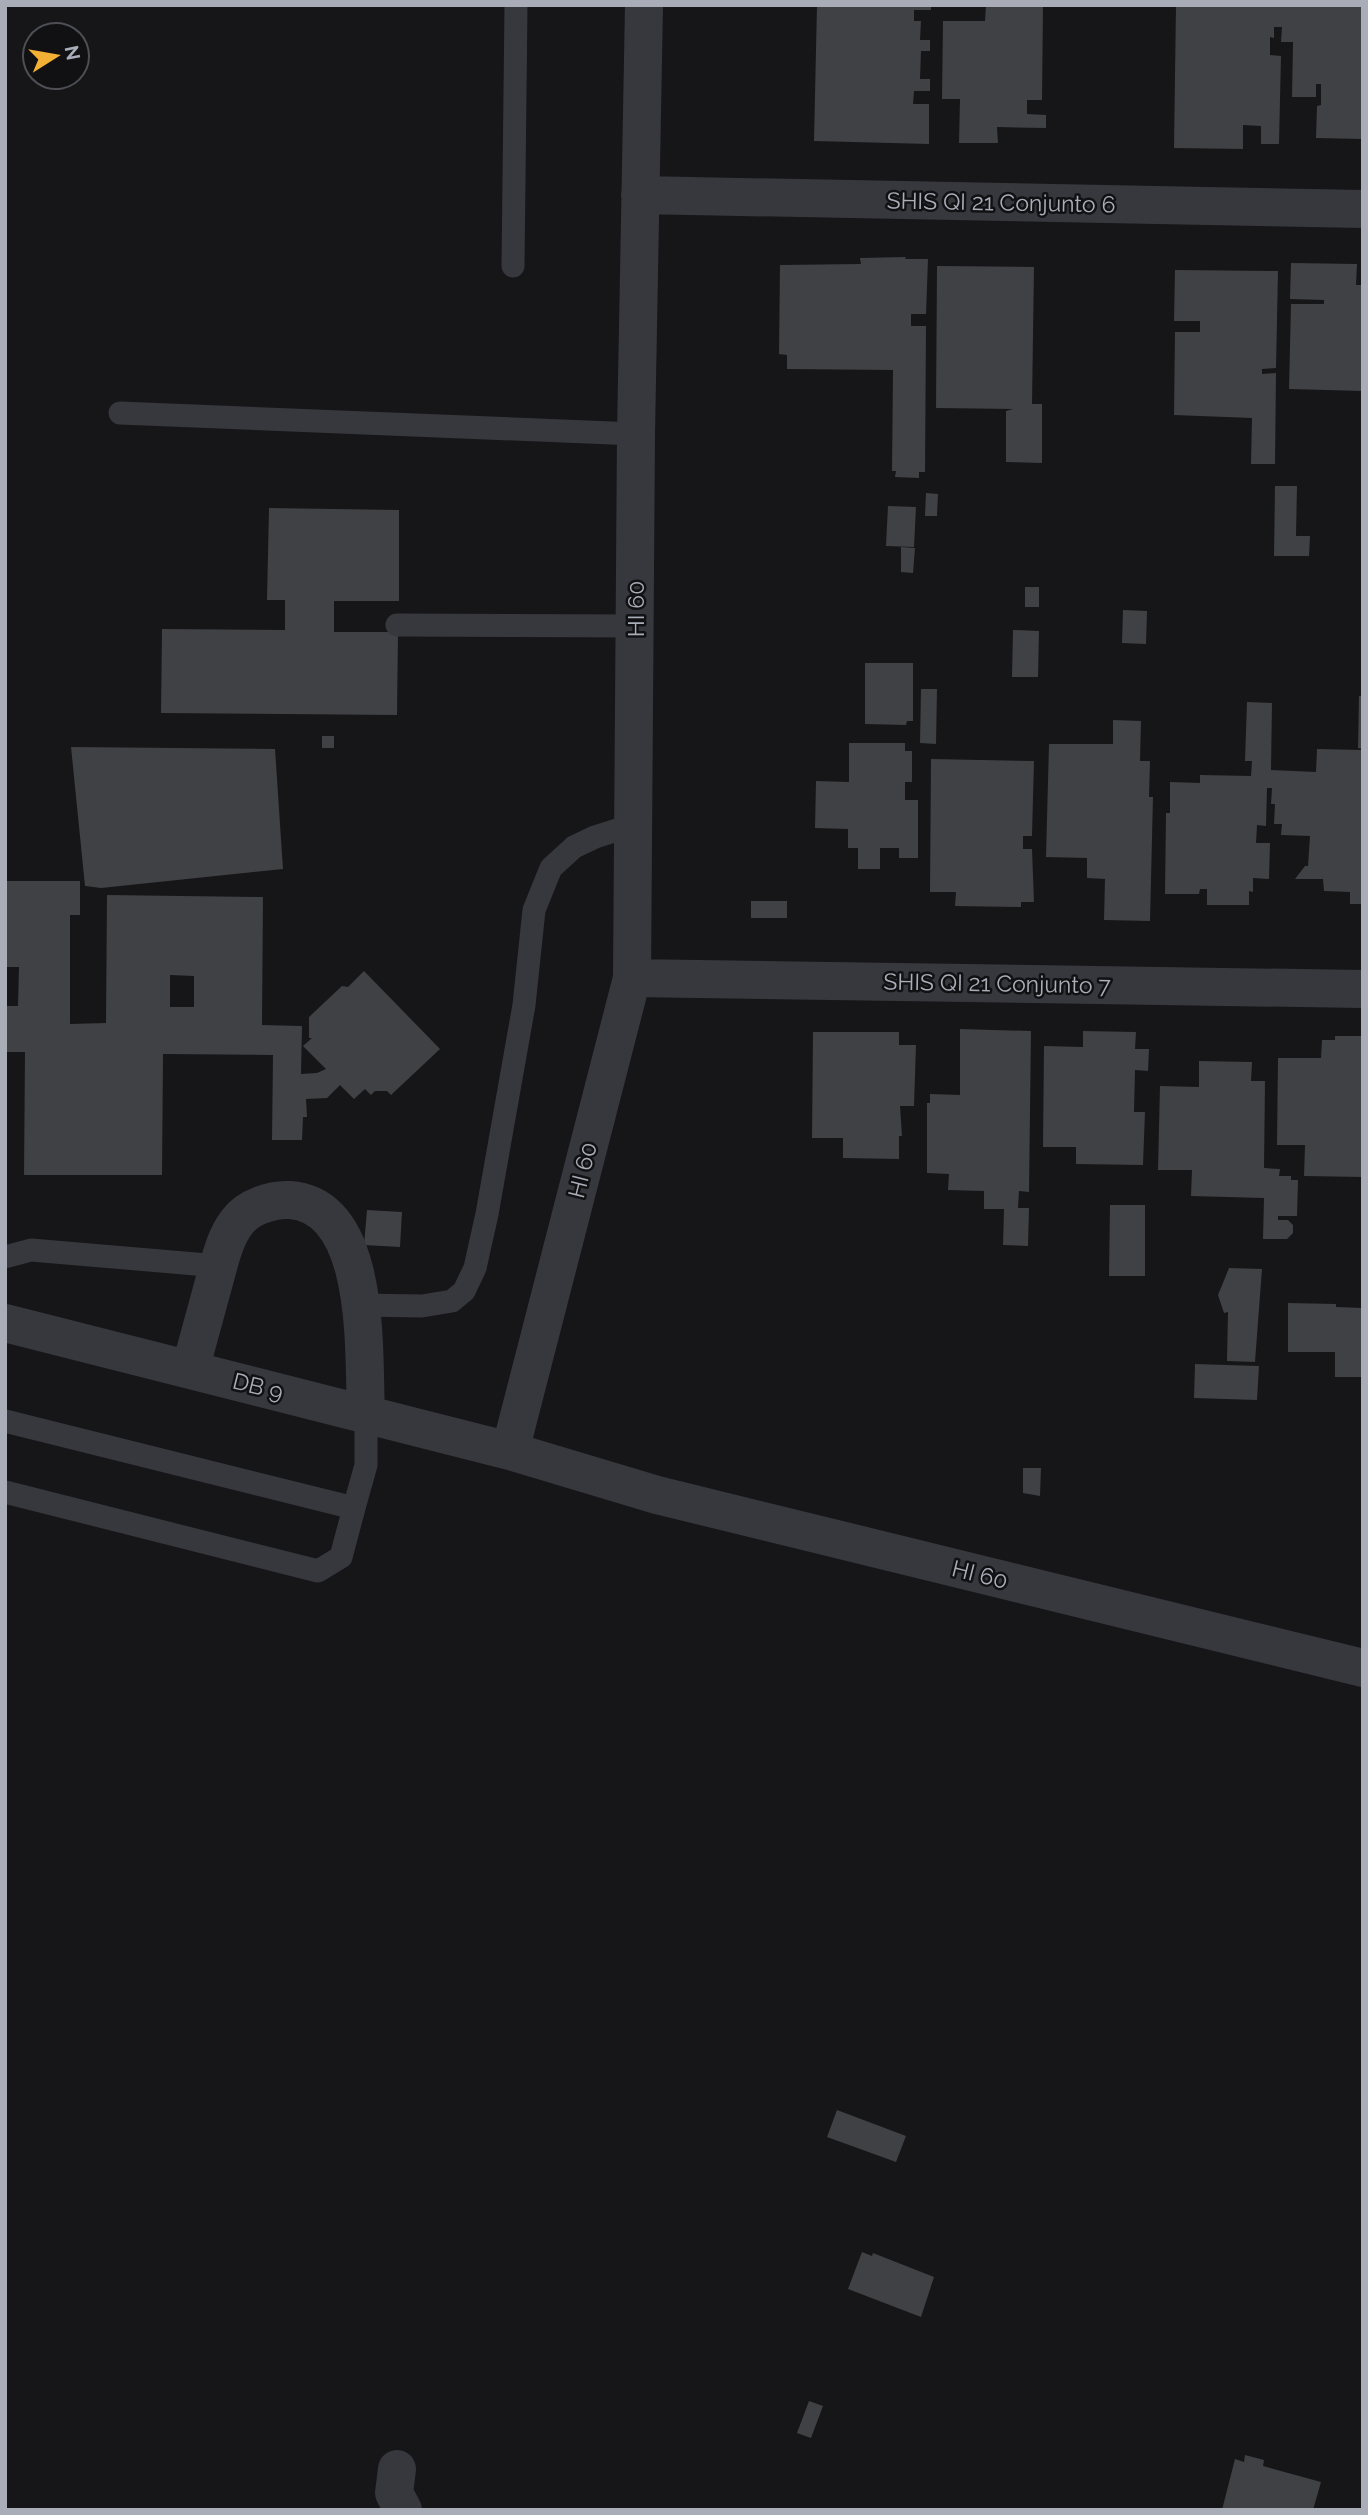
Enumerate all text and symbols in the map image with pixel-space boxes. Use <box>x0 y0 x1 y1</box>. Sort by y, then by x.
north arrow <box>21 21 91 91</box>
text: N <box>61 44 85 62</box>
street label: SHIS QI 21 Conjunto 6 <box>886 187 1116 217</box>
street label: HI 60 <box>622 581 649 637</box>
street label: SHIS QI 21 Conjunto 7 <box>883 968 1112 998</box>
street label: HI 60 <box>562 1139 602 1201</box>
street label: DB 9 <box>230 1367 286 1405</box>
street label: HI 60 <box>949 1554 1011 1594</box>

